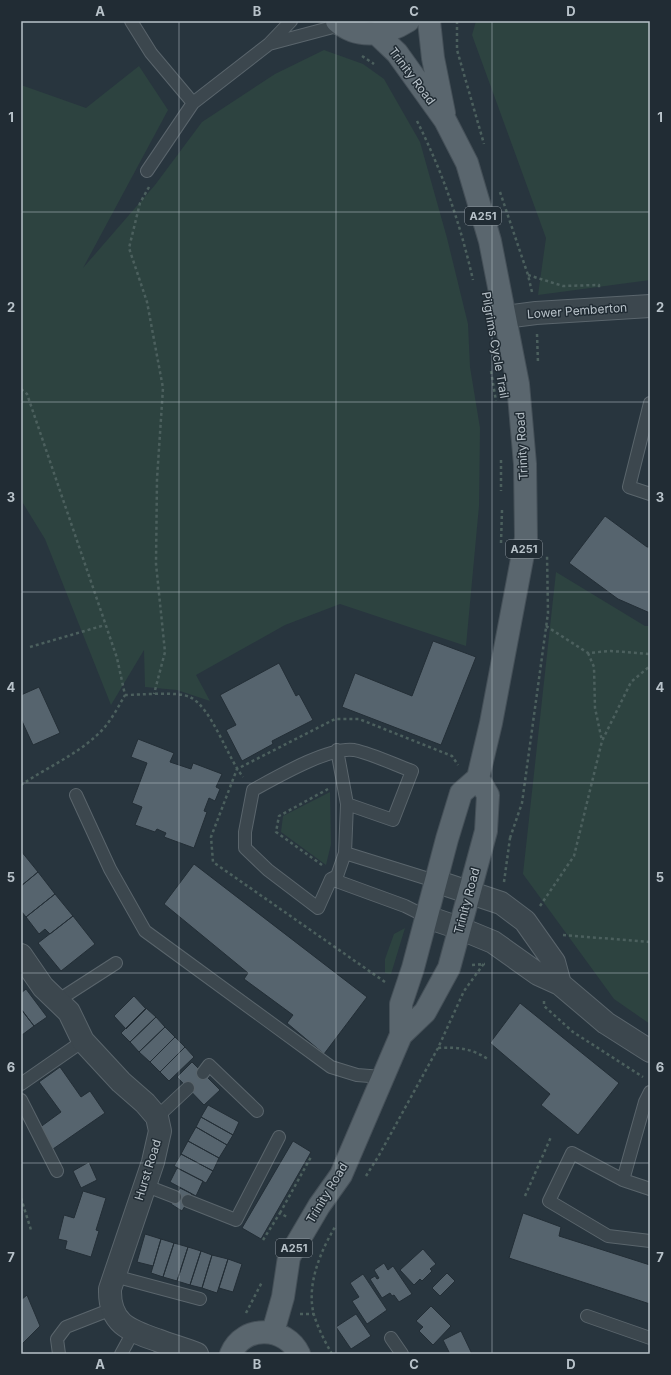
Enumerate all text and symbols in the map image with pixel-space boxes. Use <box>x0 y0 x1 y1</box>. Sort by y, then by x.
text: A <box>95 3 105 19</box>
text: B <box>253 3 262 19</box>
text: C <box>409 3 419 19</box>
text: D <box>566 3 576 19</box>
street label: Trinity Road <box>386 44 439 107</box>
text: 1 <box>8 109 14 125</box>
text: 1 <box>657 109 663 125</box>
road number: A251 <box>465 207 501 225</box>
street label: Pilgrims Cycle Trail <box>479 290 512 400</box>
text: 2 <box>7 299 15 315</box>
text: 2 <box>656 299 664 315</box>
street label: Lower Pemberton <box>526 300 628 321</box>
street label: Trinity Road <box>512 412 531 480</box>
text: 3 <box>7 489 15 505</box>
text: 3 <box>656 489 664 505</box>
road number: A251 <box>506 540 542 558</box>
text: 4 <box>7 679 16 695</box>
text: 4 <box>656 679 665 695</box>
street label: Trinity Road <box>450 866 483 936</box>
text: 5 <box>7 869 15 885</box>
text: 5 <box>656 869 664 885</box>
text: 6 <box>7 1059 15 1075</box>
text: 6 <box>656 1059 664 1075</box>
street label: Hurst Road <box>131 1137 164 1202</box>
street label: Trinity Road <box>303 1160 350 1226</box>
road number: A251 <box>276 1239 312 1257</box>
text: 7 <box>7 1249 15 1265</box>
text: 7 <box>656 1249 664 1265</box>
text: A <box>95 1356 105 1372</box>
text: B <box>253 1356 262 1372</box>
text: C <box>409 1356 419 1372</box>
text: D <box>566 1356 576 1372</box>

